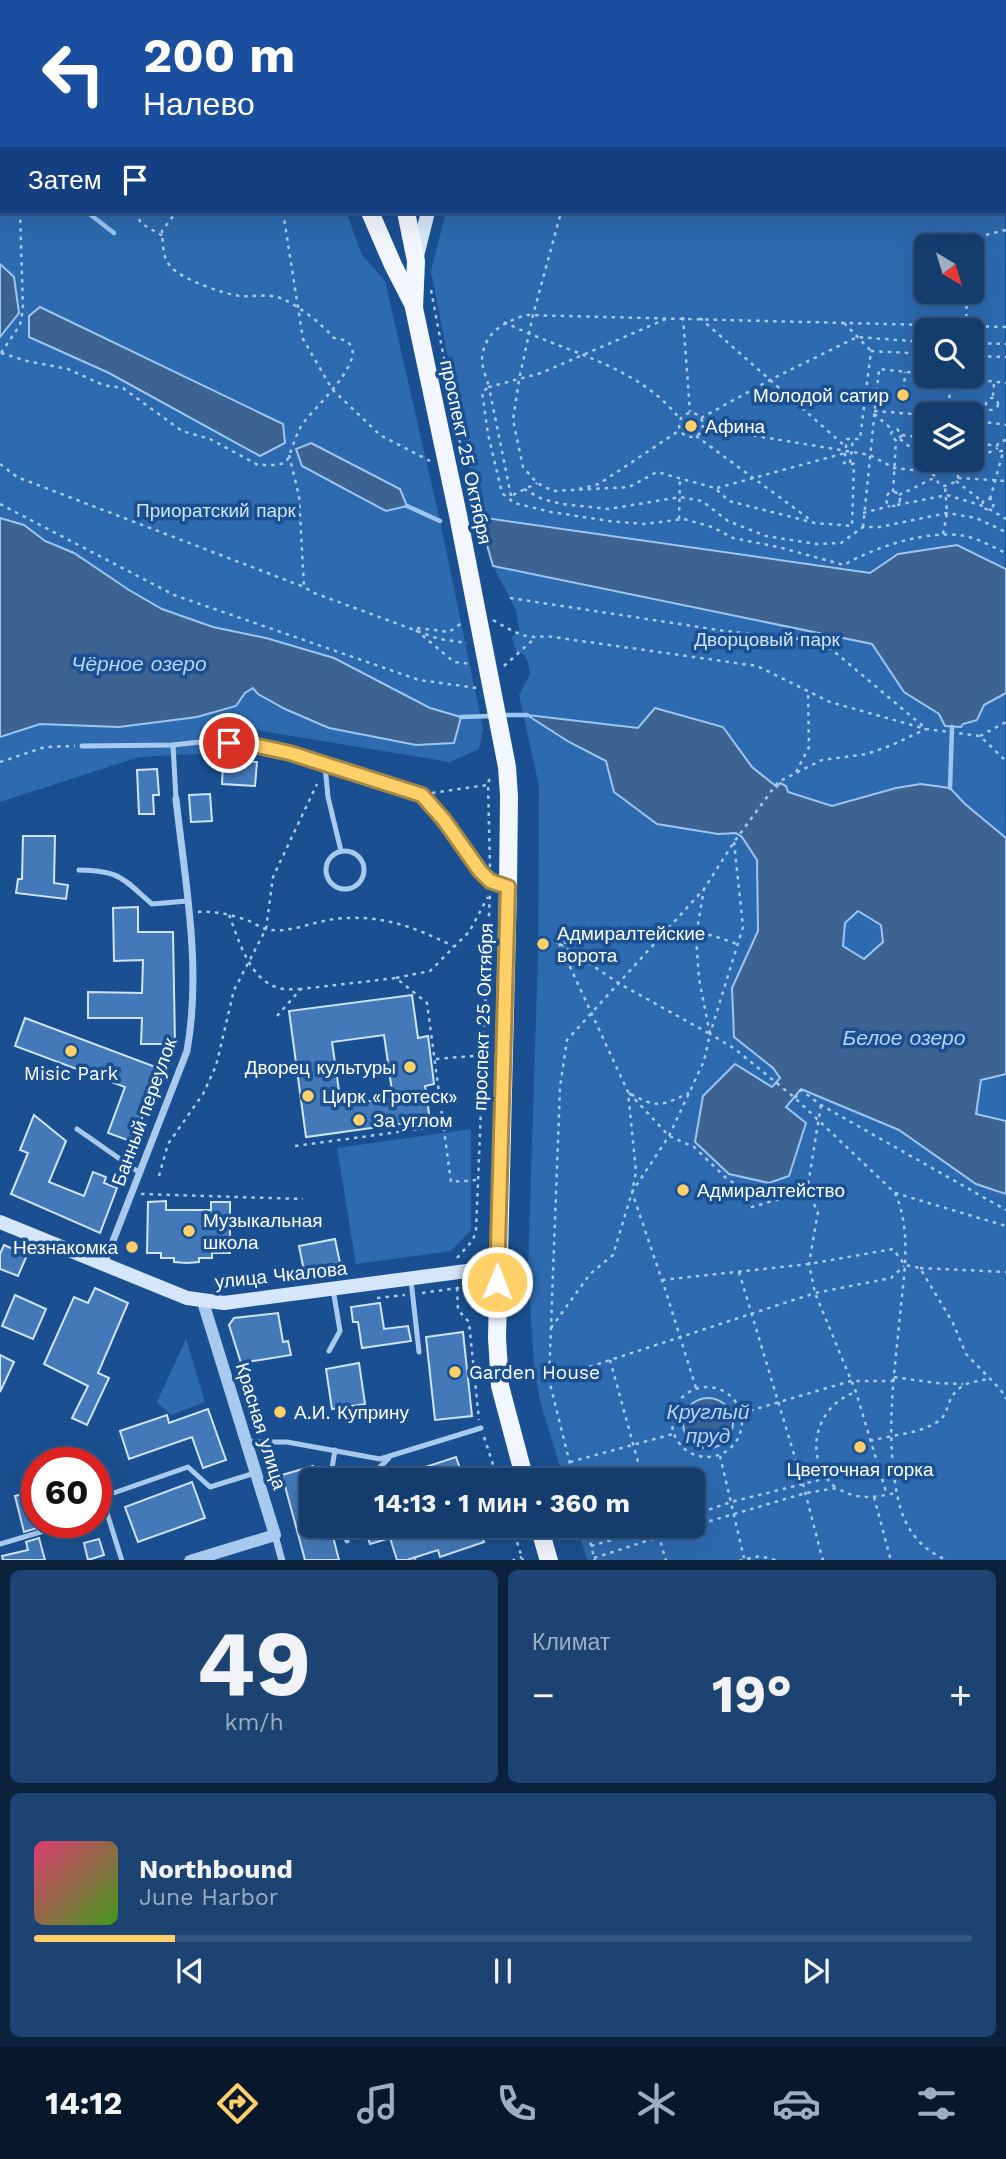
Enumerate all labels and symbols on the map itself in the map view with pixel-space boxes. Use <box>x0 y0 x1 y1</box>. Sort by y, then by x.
north arrow <box>914 234 984 304</box>
street label: проспект 25 Октября <box>435 358 497 546</box>
place label: Молодой сатир <box>753 384 889 407</box>
marker: Молодой сатир <box>895 387 911 403</box>
place label: Афина <box>705 415 766 438</box>
marker: Афина <box>683 418 699 434</box>
park label: Приоратский парк <box>136 499 297 522</box>
park label: Дворцовый парк <box>694 628 841 651</box>
water label: Чёрное озеро <box>71 651 207 676</box>
pin <box>199 713 259 773</box>
place label: Адмиралтейские ворота <box>557 922 705 967</box>
street label: проспект 25 Октября <box>468 923 498 1111</box>
marker: Адмиралтейские ворота <box>535 936 551 952</box>
water label: Белое озеро <box>843 1025 966 1050</box>
street label: Банный переулок <box>107 1034 182 1189</box>
marker: Misic Park <box>63 1043 79 1059</box>
place label: Дворец культуры <box>245 1056 396 1079</box>
marker: Дворец культуры <box>402 1059 418 1075</box>
place label: Misic Park <box>24 1062 118 1085</box>
place label: Цирк «Гротеск» <box>322 1085 458 1108</box>
marker: Цирк «Гротеск» <box>300 1088 316 1104</box>
place label: За углом <box>373 1109 452 1132</box>
marker: За углом <box>351 1112 367 1128</box>
place label: Адмиралтейство <box>697 1179 845 1202</box>
marker: Адмиралтейство <box>675 1182 691 1198</box>
place label: Музыкальная школа <box>203 1209 323 1254</box>
marker: Музыкальная школа <box>181 1223 197 1239</box>
place label: Незнакомка <box>13 1236 118 1259</box>
marker: Незнакомка <box>124 1239 140 1255</box>
position arrow <box>460 1245 534 1319</box>
street label: улица Чкалова <box>214 1257 349 1293</box>
street label: Красная улица <box>231 1360 291 1493</box>
place label: Garden House <box>469 1361 600 1384</box>
marker: Garden House <box>447 1364 463 1380</box>
water label: Круглый пруд <box>667 1399 750 1448</box>
place label: А.И. Куприну <box>294 1401 409 1424</box>
marker: А.И. Куприну <box>272 1404 288 1420</box>
marker: Цветочная горка <box>852 1439 868 1455</box>
speed limit sign: 60 <box>21 1447 112 1538</box>
place label: Цветочная горка <box>786 1458 934 1481</box>

